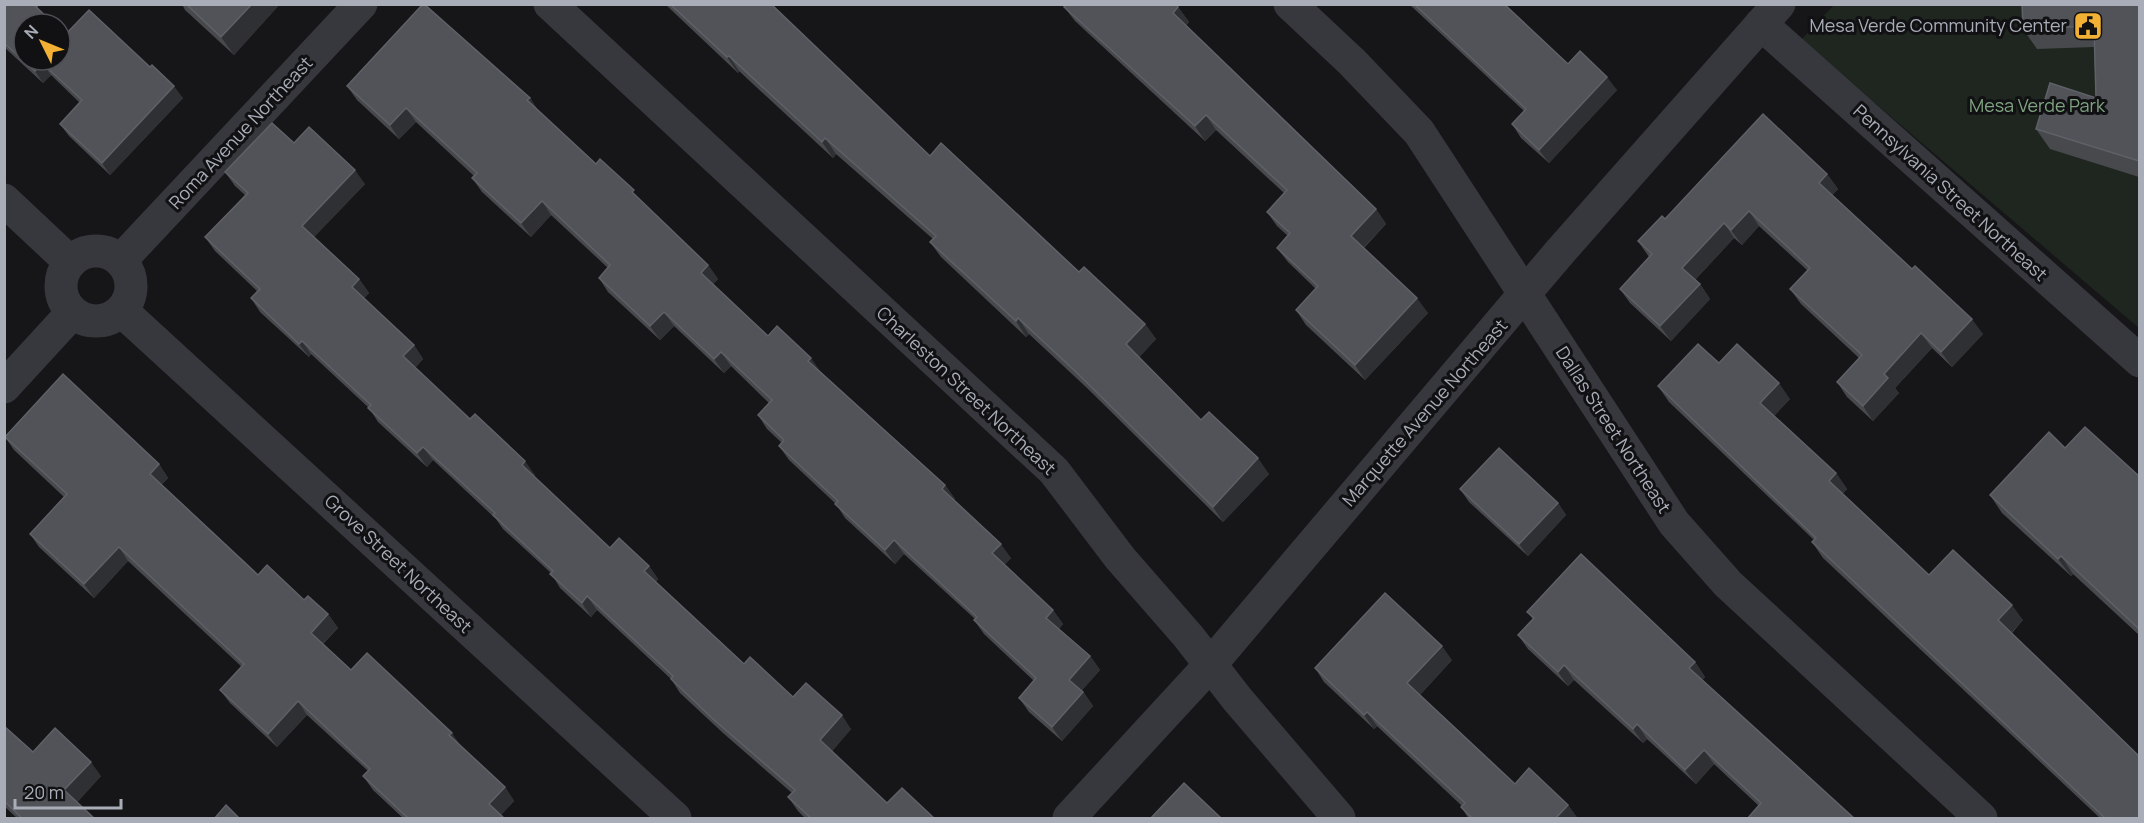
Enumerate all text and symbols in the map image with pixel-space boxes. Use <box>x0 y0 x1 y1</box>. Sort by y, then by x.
public building icon: Mesa Verde Community Center <box>2072 10 2104 42</box>
north arrow <box>12 12 72 72</box>
place label: Mesa Verde Community Center <box>1810 13 2067 37</box>
text: N <box>19 20 43 43</box>
street label: Roma Avenue Northeast <box>163 51 317 214</box>
park label: Mesa Verde Park <box>1969 93 2106 117</box>
street label: Pennsylvania Street Northeast <box>1849 99 2053 286</box>
street label: Charleston Street Northeast <box>872 301 1061 480</box>
street label: Marquette Avenue Northeast <box>1336 314 1512 511</box>
street label: Dallas Street Northeast <box>1551 341 1677 517</box>
street label: Grove Street Northeast <box>320 489 477 638</box>
scale bar <box>15 772 122 810</box>
text: 20 m <box>24 780 64 804</box>

